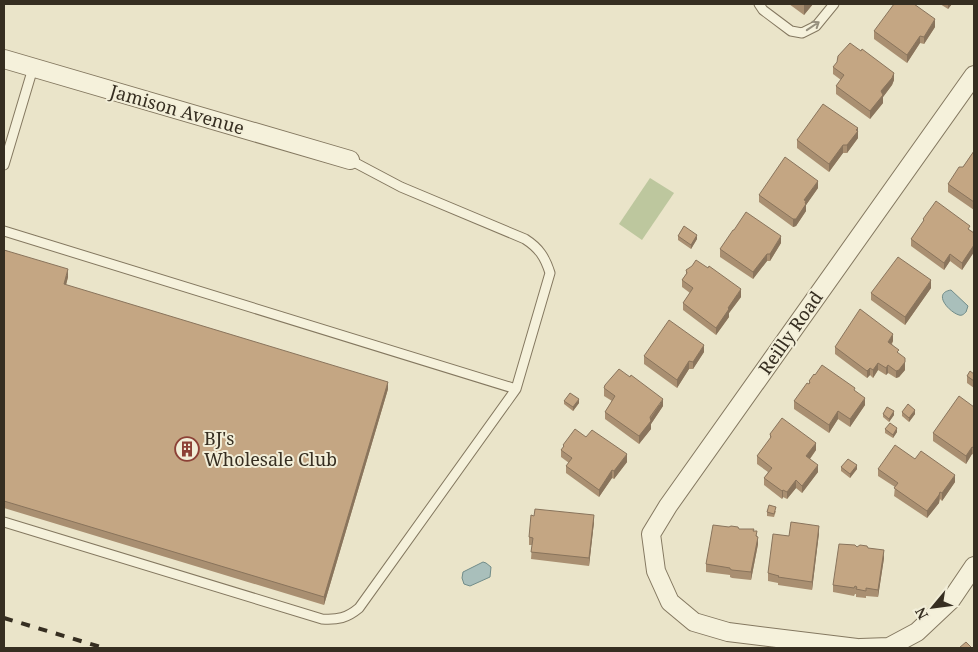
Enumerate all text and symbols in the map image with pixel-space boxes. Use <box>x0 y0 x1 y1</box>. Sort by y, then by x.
one-way arrow <box>806 21 820 31</box>
street label: Jamison Avenue <box>106 78 247 140</box>
street label: Reilly Road <box>753 286 828 379</box>
place label: BJ's Wholesale Club <box>204 426 337 471</box>
building icon: BJ's Wholesale Club <box>174 436 200 462</box>
north arrow <box>908 582 958 632</box>
text: N <box>910 604 932 623</box>

